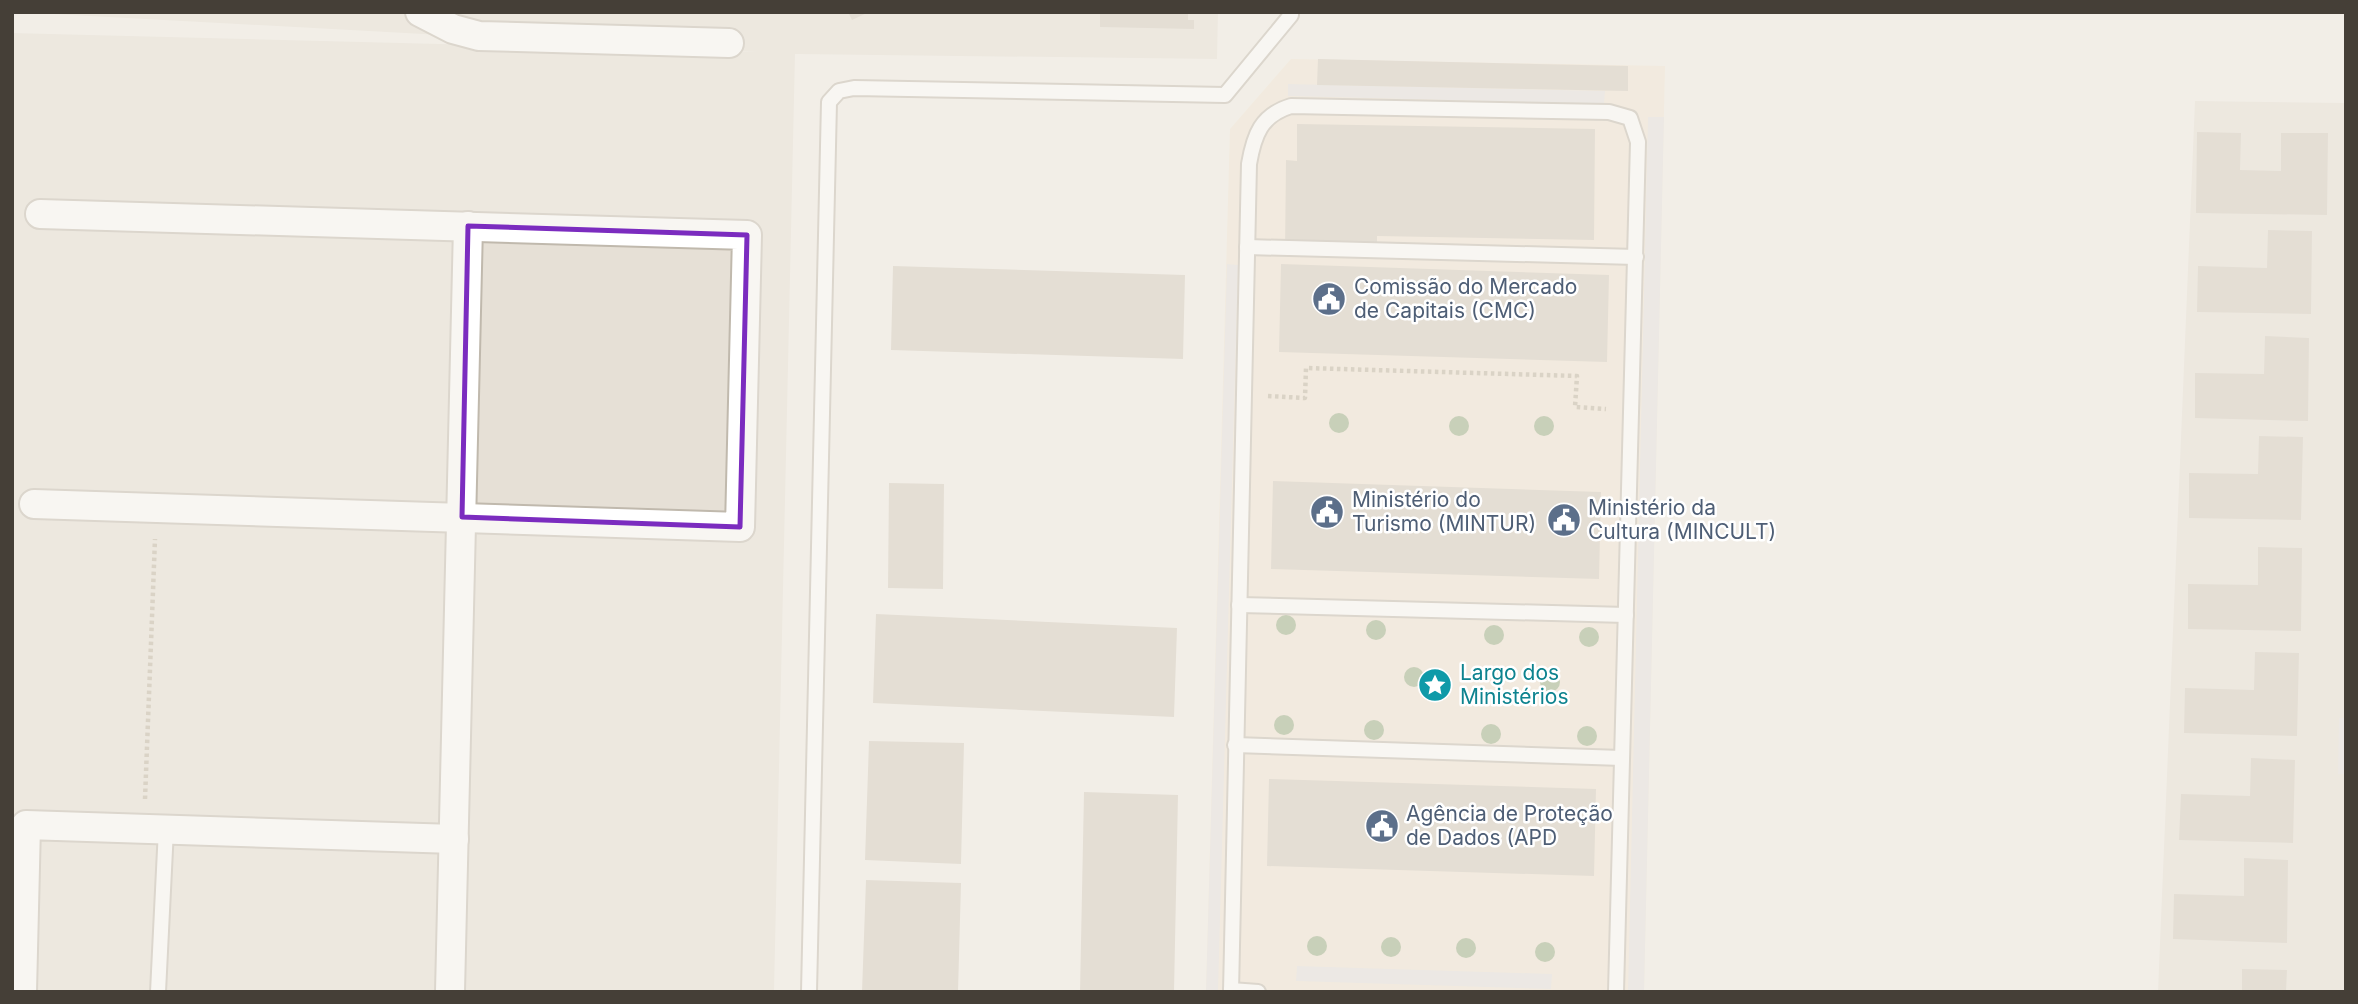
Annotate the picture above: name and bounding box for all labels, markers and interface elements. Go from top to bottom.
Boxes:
place label: Comissão do Mercado de Capitais (CMC) [1354,274,1577,323]
public building icon: Comissão do Mercado de Capitais (CMC) [1310,280,1348,318]
place label: Ministério do Turismo (MINTUR) [1352,487,1536,536]
public building icon: Ministério do Turismo (MINTUR) [1308,493,1346,531]
place label: Ministério da Cultura (MINCULT) [1588,495,1776,544]
public building icon: Ministério da Cultura (MINCULT) [1545,501,1583,539]
place label: Largo dos Ministérios [1460,660,1569,709]
place icon: Largo dos Ministérios [1416,666,1454,704]
place label: Agência de Proteção de Dados (APD [1406,801,1613,850]
public building icon: Agência de Proteção de Dados (APD [1363,807,1401,845]

